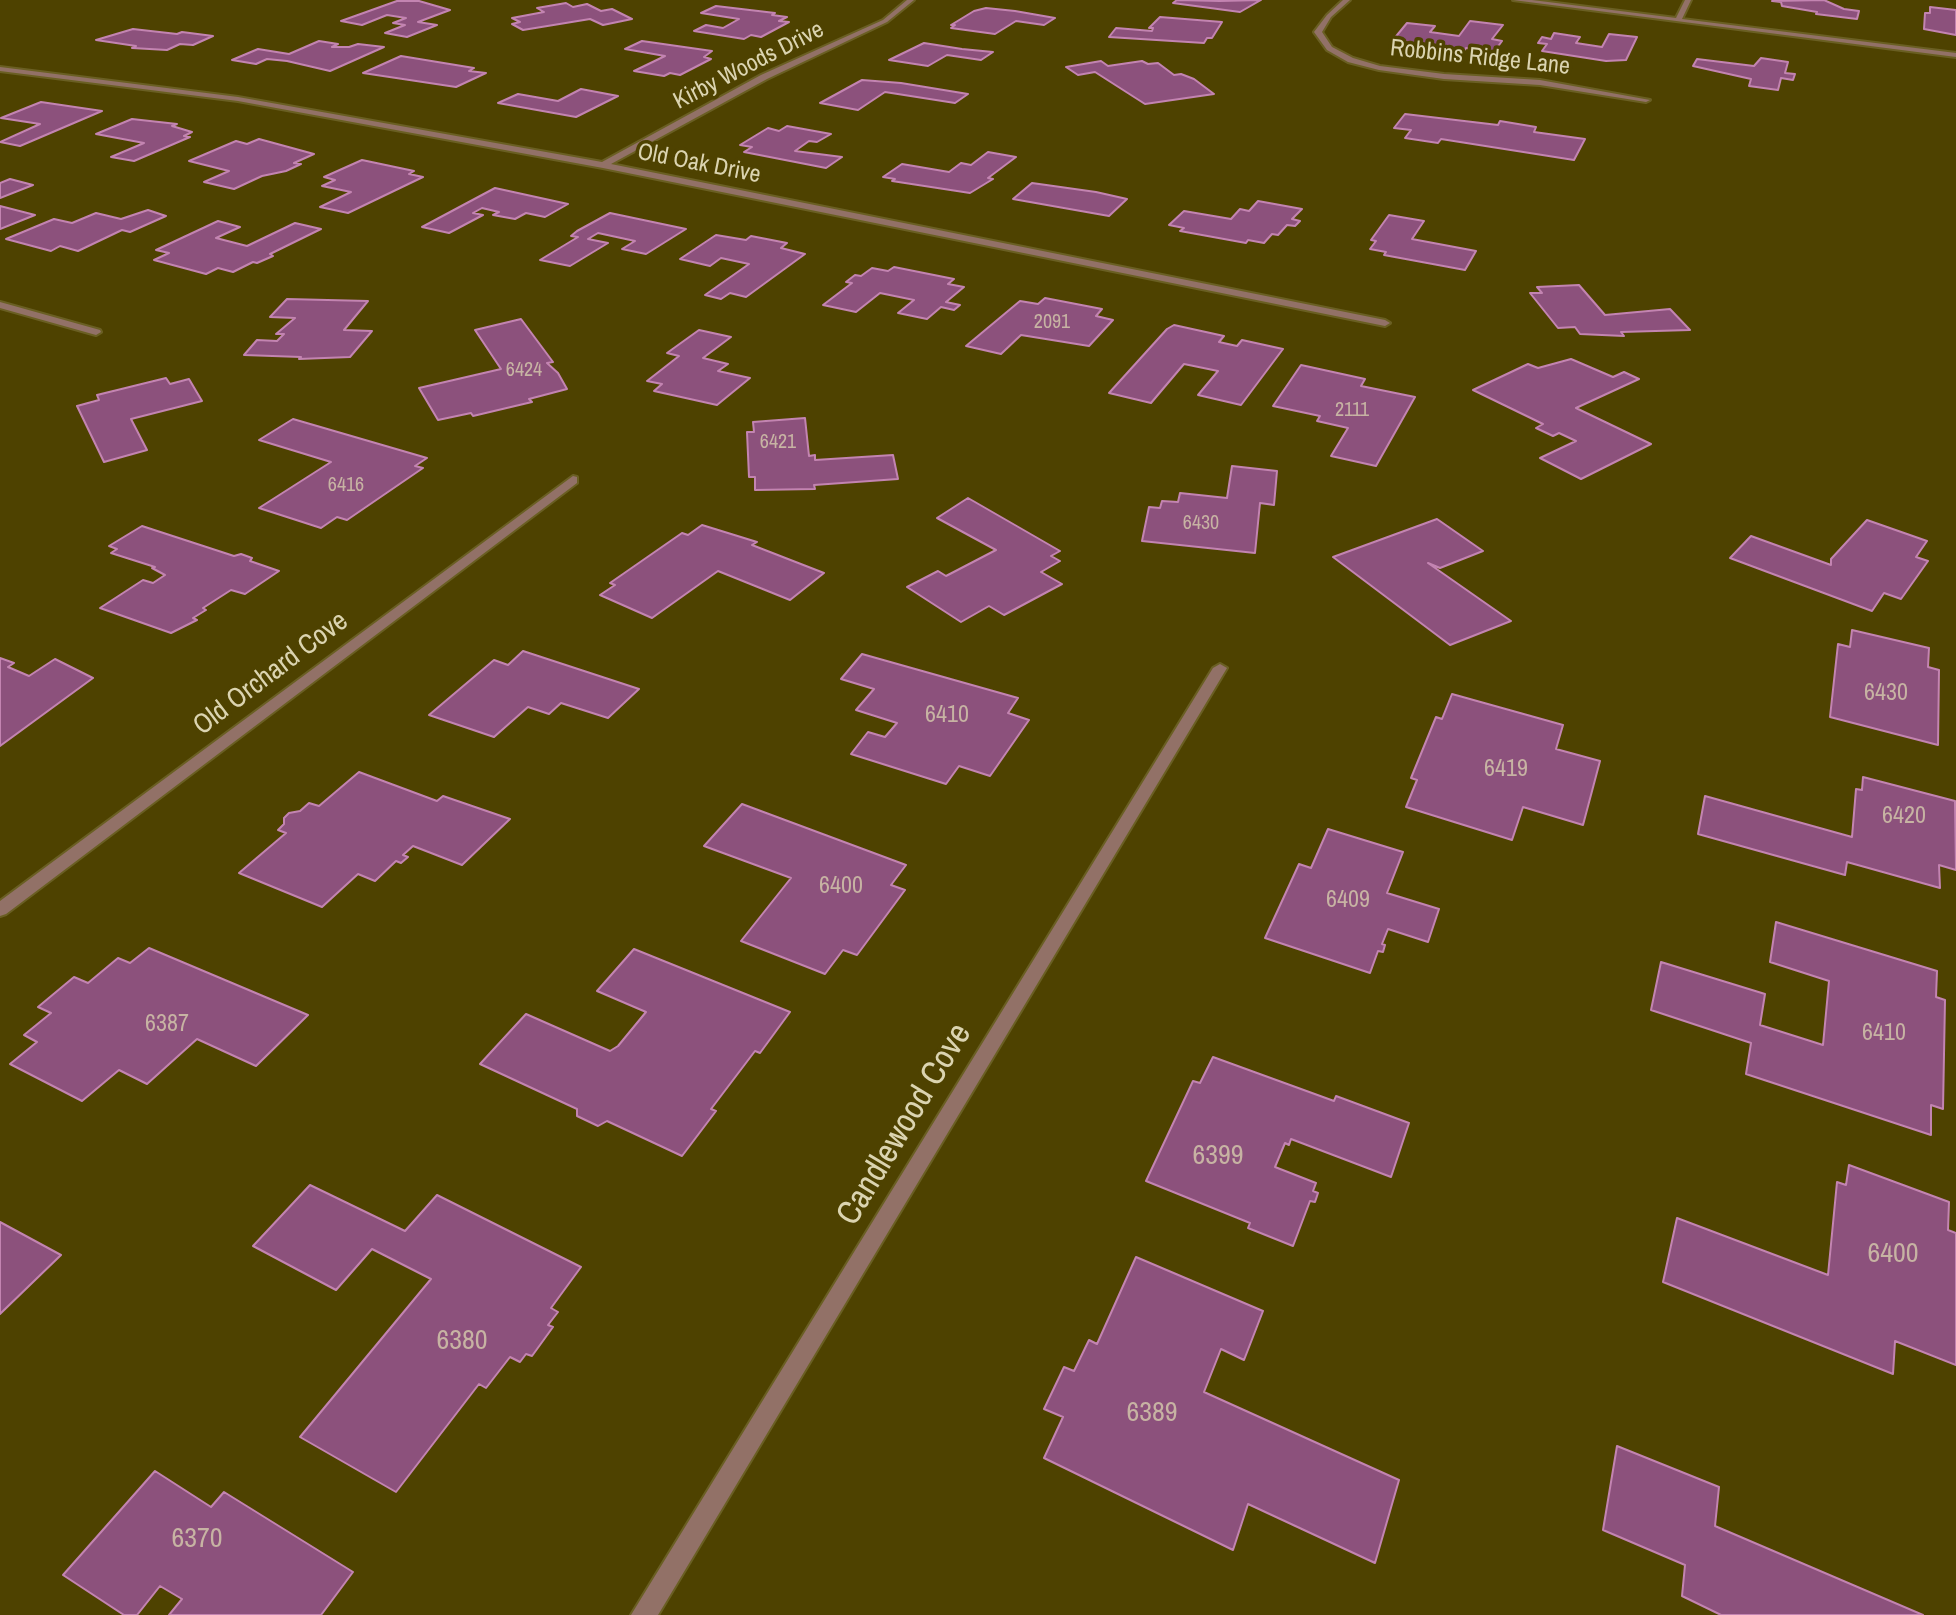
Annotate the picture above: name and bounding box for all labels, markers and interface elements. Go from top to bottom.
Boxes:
street label: Kirby Woods Drive [669,16,829,116]
street label: Robbins Ridge Lane [1389,34,1571,82]
street label: Old Oak Drive [635,138,763,190]
house number: 2091 [1034,311,1070,335]
house number: 6424 [506,359,542,383]
house number: 2111 [1335,399,1369,423]
house number: 6421 [760,431,796,455]
house number: 6416 [328,474,364,498]
house number: 6430 [1183,512,1219,536]
street label: Old Orchard Cove [187,605,355,743]
house number: 6430 [1864,680,1908,708]
house number: 6410 [925,702,969,730]
house number: 6419 [1484,756,1528,784]
house number: 6420 [1882,803,1926,831]
house number: 6400 [819,873,863,901]
house number: 6409 [1326,887,1370,915]
house number: 6387 [145,1011,189,1039]
street label: Candlewood Cove [829,1017,981,1233]
house number: 6410 [1862,1020,1906,1048]
house number: 6399 [1192,1139,1244,1173]
house number: 6400 [1867,1237,1919,1271]
house number: 6380 [436,1324,488,1358]
house number: 6389 [1126,1396,1178,1430]
house number: 6370 [171,1522,223,1556]

